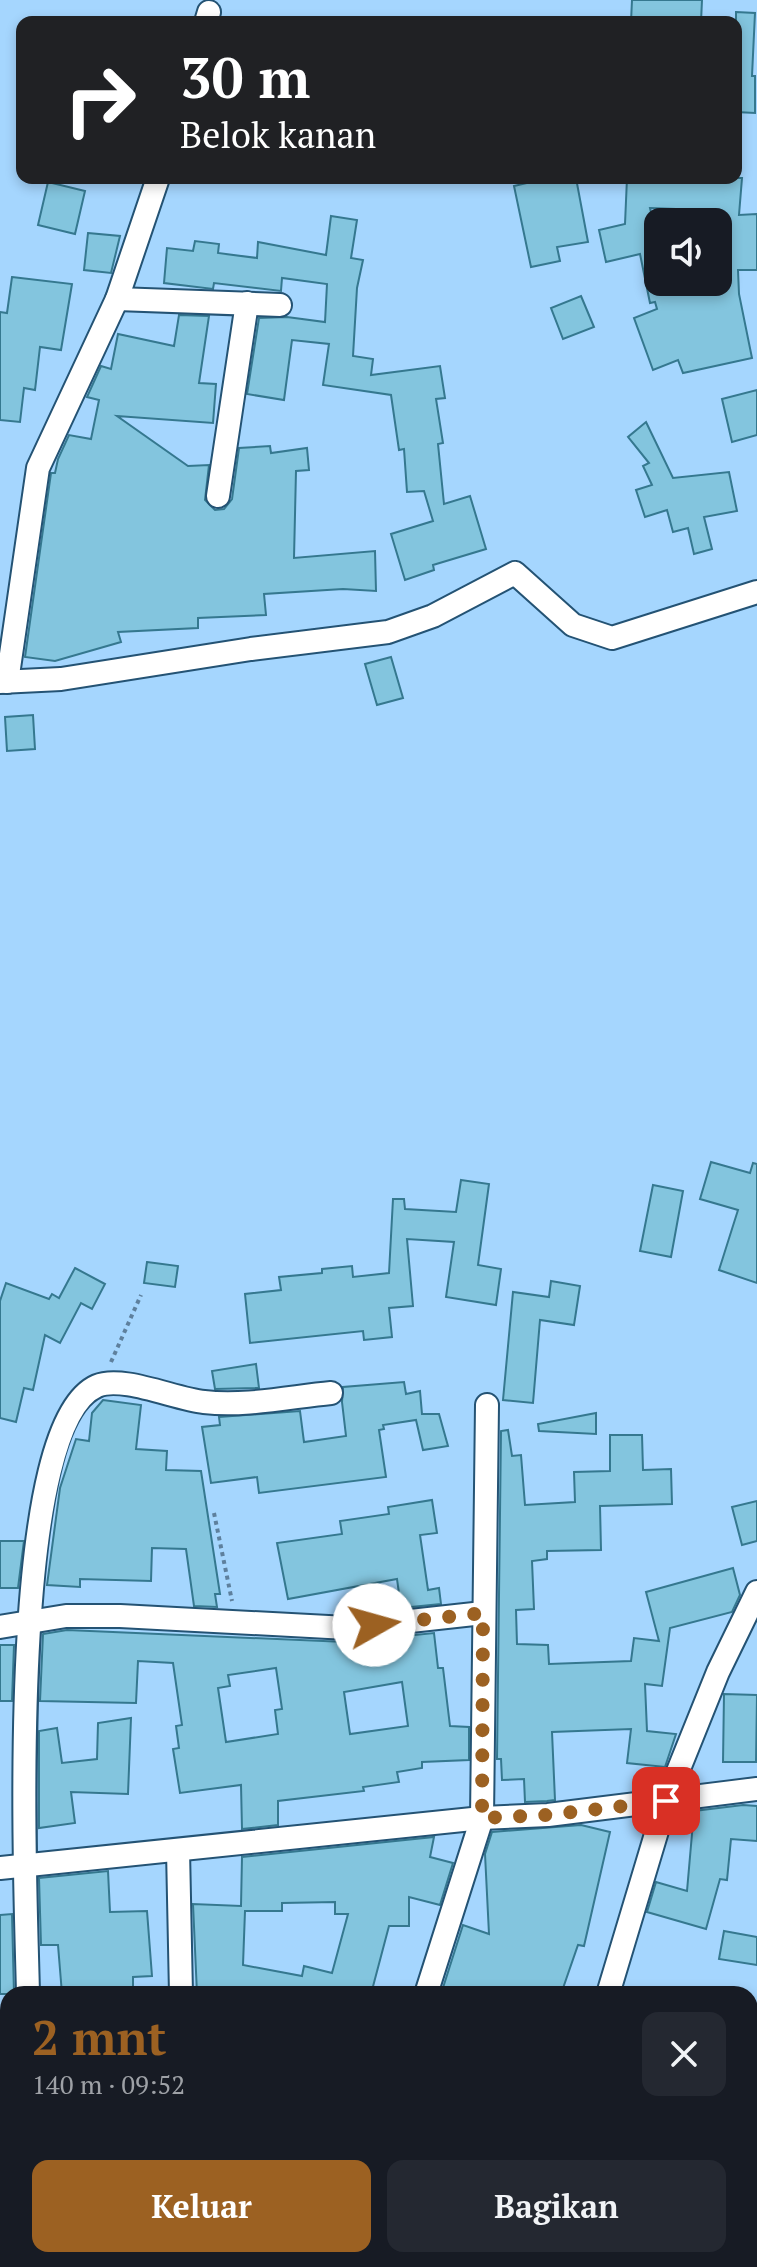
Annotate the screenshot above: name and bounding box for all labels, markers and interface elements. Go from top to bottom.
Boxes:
text: 30 m [180,40,310,114]
icon: right [48,48,152,152]
text: Belok kanan [180,111,376,158]
map controls [644,208,732,296]
button: sound [644,208,732,296]
position arrow [332,1583,416,1667]
pin [632,1767,700,1835]
icon: arrive [644,1779,688,1823]
text: 2 mnt [32,2005,167,2069]
button: close [642,2012,726,2096]
text: 140 m · 09:52 [32,2067,185,2101]
button: Keluar [32,2160,371,2252]
button: Bagikan [387,2160,726,2252]

